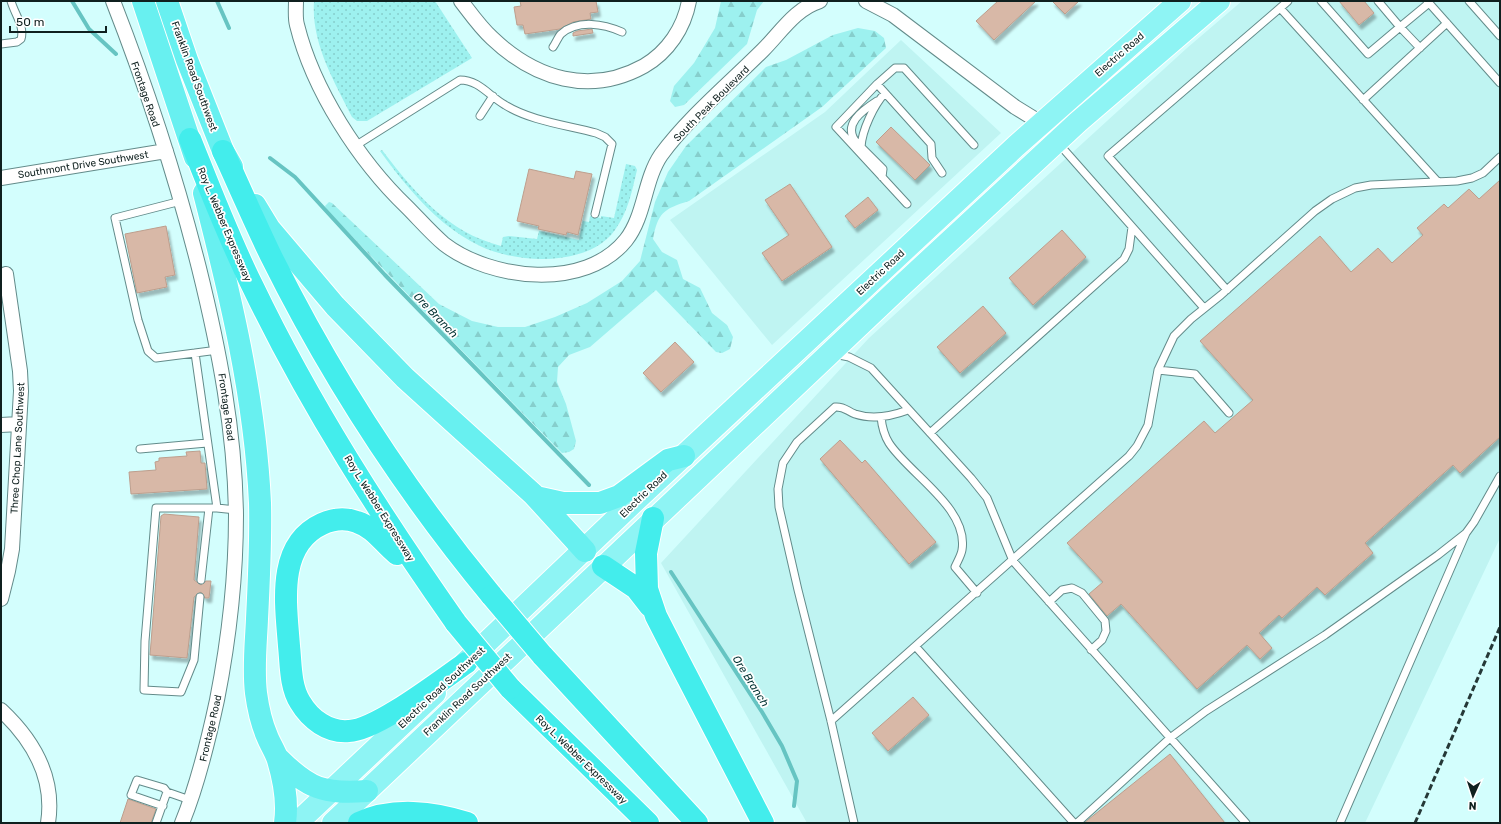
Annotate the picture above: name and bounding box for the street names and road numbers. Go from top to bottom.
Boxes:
street label: Franklin Road Southwest [169,20,220,133]
street label: Electric Road [1093,30,1147,79]
street label: Frontage Road [128,60,162,129]
street label: South Peak Boulevard [671,63,752,144]
street label: Southmont Drive Southwest [17,149,149,181]
street label: Roy L. Webber Expressway [195,166,254,284]
street label: Electric Road [854,247,907,298]
street label: Frontage Road [215,372,237,442]
street label: Three Chop Lane Southwest [9,382,27,514]
street label: Roy L. Webber Expressway [342,453,417,564]
street label: Electric Road [617,469,670,520]
street label: Electric Road Southwest [396,644,488,731]
street label: Franklin Road Southwest [421,651,514,739]
street label: Frontage Road [197,694,225,763]
street label: Roy L. Webber Expressway [533,713,630,807]

